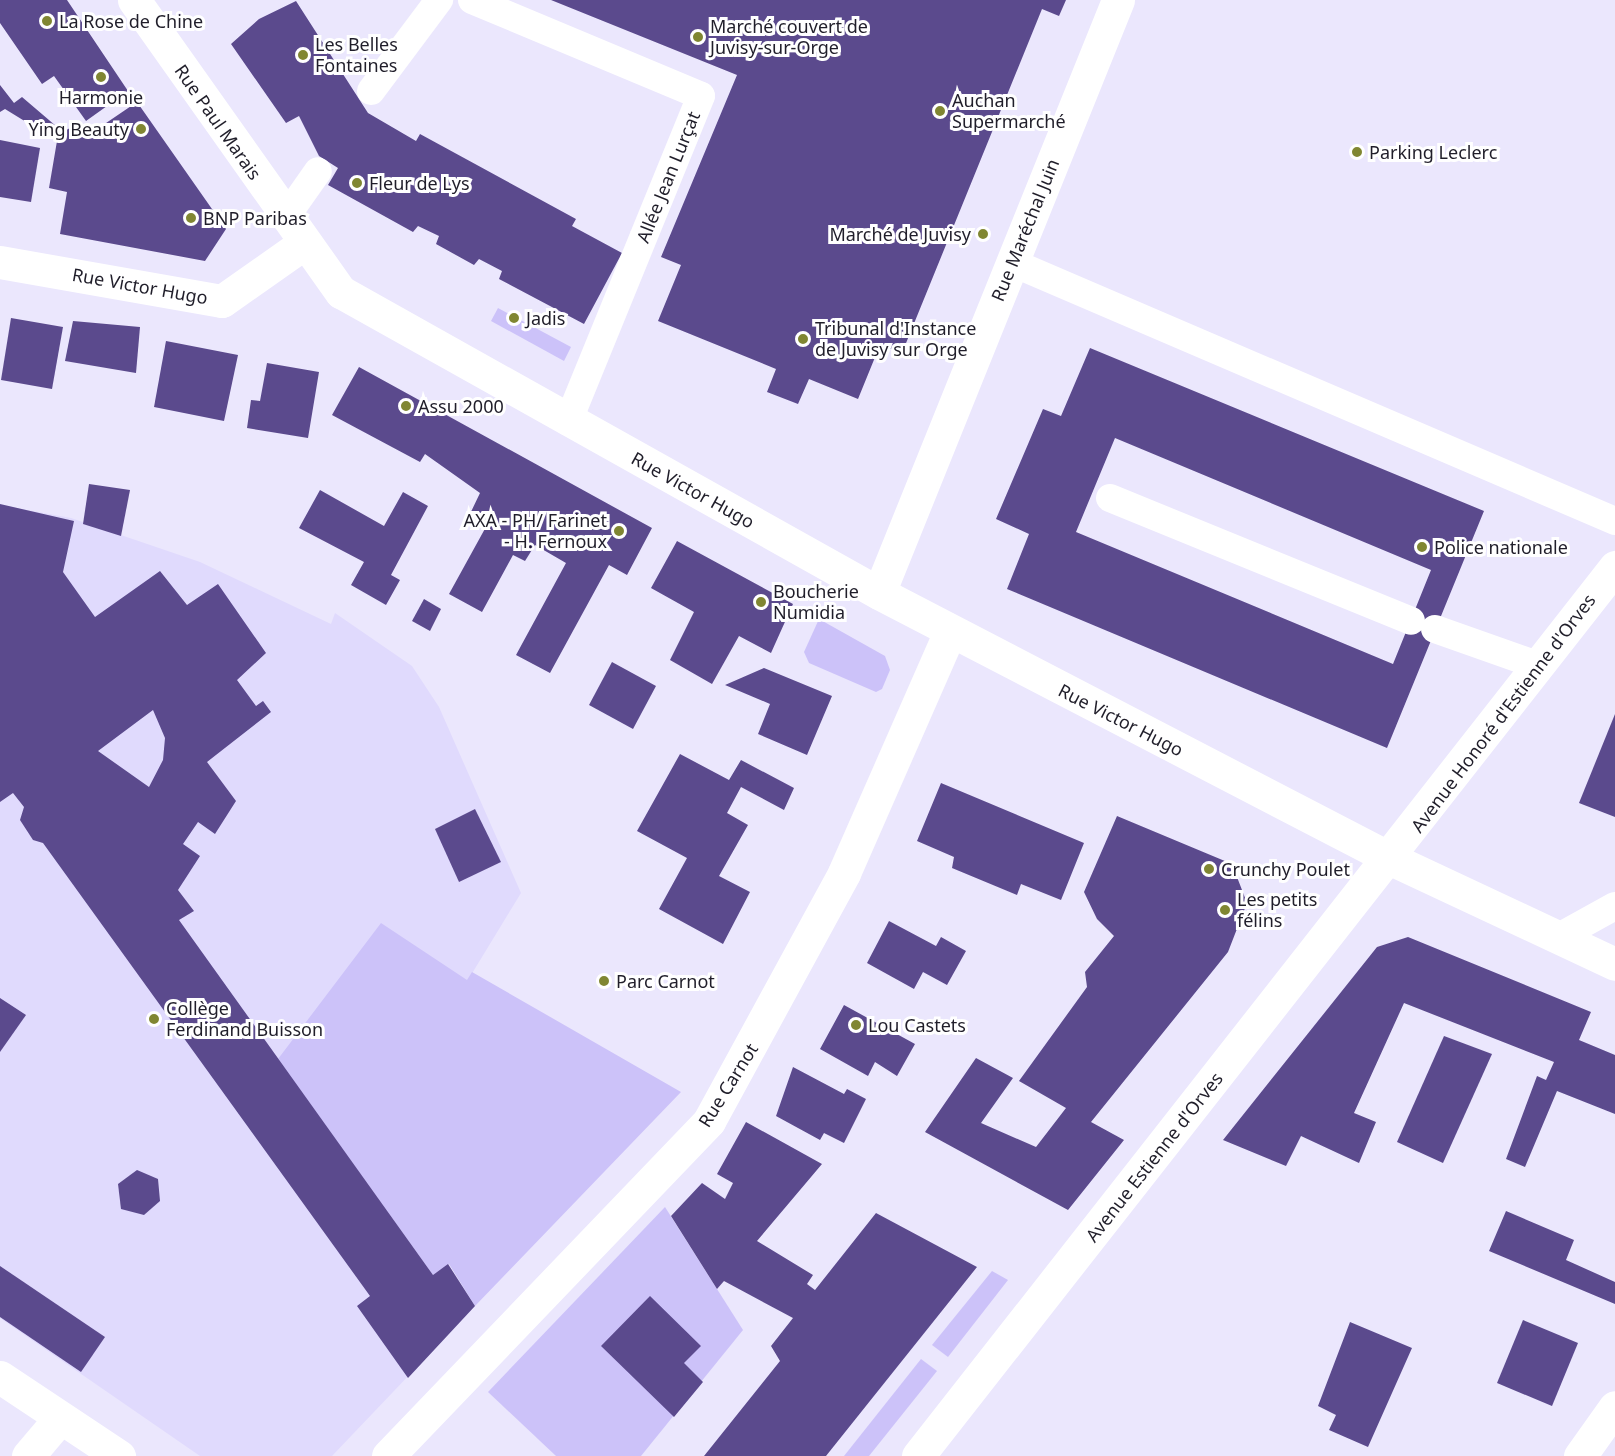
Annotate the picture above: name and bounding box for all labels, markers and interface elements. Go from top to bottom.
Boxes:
place label: La Rose de Chine [59,10,203,32]
marker: La Rose de Chine [40,14,54,28]
place label: Marché couvert de Juvisy-sur-Orge [710,16,868,58]
marker: Marché couvert de Juvisy-sur-Orge [691,30,705,44]
place label: Les Belles Fontaines [315,34,398,76]
marker: Les Belles Fontaines [296,48,310,62]
street label: Rue Paul Marais [170,60,266,184]
marker: Harmonie [94,70,108,84]
place label: Harmonie [59,86,143,108]
place label: Auchan Supermarché [952,90,1066,132]
marker: Auchan Supermarché [933,104,947,118]
street label: Allée Jean Lurçat [632,108,704,246]
place label: Ying Beauty [29,118,129,140]
marker: Ying Beauty [134,122,148,136]
place label: Parking Leclerc [1369,141,1497,163]
marker: Parking Leclerc [1350,145,1364,159]
street label: Rue Maréchal Juin [987,156,1063,304]
place label: Fleur de Lys [369,172,470,194]
marker: Fleur de Lys [350,176,364,190]
place label: BNP Paribas [203,207,307,229]
marker: BNP Paribas [184,211,198,225]
place label: Marché de Juvisy [829,223,971,245]
marker: Marché de Juvisy [976,227,990,241]
street label: Rue Victor Hugo [71,263,209,309]
place label: Jadis [526,307,565,329]
marker: Jadis [507,311,521,325]
place label: Tribunal d'Instance de Juvisy sur Orge [815,318,976,360]
marker: Tribunal d'Instance de Juvisy sur Orge [796,332,810,346]
place label: Assu 2000 [418,395,504,417]
marker: Assu 2000 [399,399,413,413]
street label: Rue Victor Hugo [628,447,758,533]
place label: AXA - PH/ Farinet - H. Fernoux [463,510,607,552]
marker: AXA - PH/ Farinet - H. Fernoux [612,524,626,538]
place label: Police nationale [1434,536,1568,558]
marker: Police nationale [1415,540,1429,554]
place label: Boucherie Numidia [773,581,859,624]
street label: Avenue Honoré d'Estienne d'Orves [1406,590,1600,836]
marker: Boucherie Numidia [754,595,768,609]
street label: Rue Victor Hugo [1055,679,1187,761]
place label: Crunchy Poulet [1221,858,1350,880]
marker: Crunchy Poulet [1202,862,1216,876]
place label: Les petits félins [1237,889,1317,932]
marker: Les petits félins [1218,903,1232,917]
place label: Parc Carnot [616,970,715,992]
marker: Parc Carnot [597,974,611,988]
place label: Collège Ferdinand Buisson [166,998,323,1040]
marker: Collège Ferdinand Buisson [147,1012,161,1026]
place label: Lou Castets [868,1014,966,1036]
marker: Lou Castets [849,1018,863,1032]
street label: Rue Carnot [694,1039,762,1131]
street label: Avenue Estienne d'Orves [1081,1068,1227,1246]

